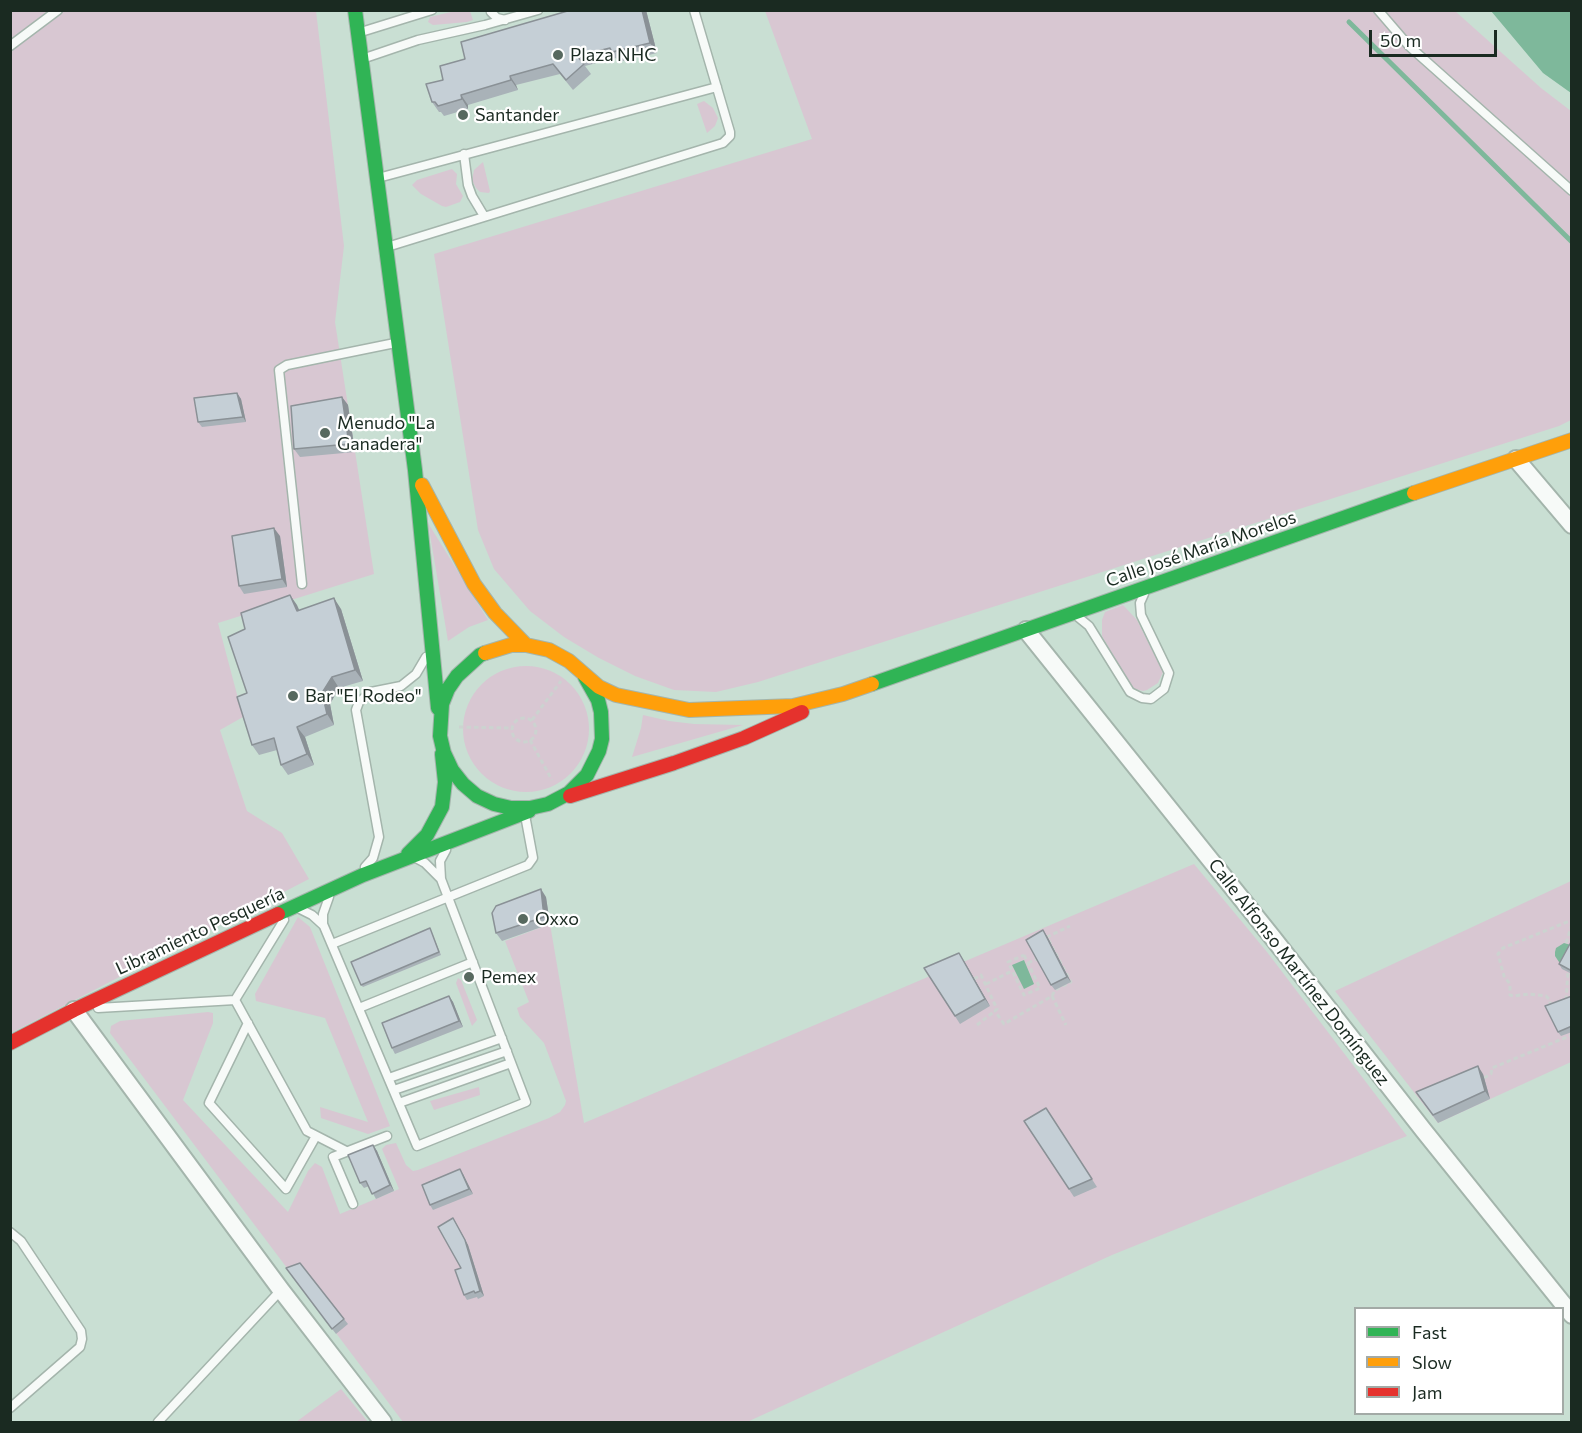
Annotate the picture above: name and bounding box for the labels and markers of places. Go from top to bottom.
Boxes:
place label: Plaza NHC [570,44,656,66]
marker: Plaza NHC [551,48,565,62]
place label: Santander [475,104,559,126]
marker: Santander [456,108,470,122]
place label: Menudo "La Ganadera" [337,412,435,454]
marker: Menudo "La Ganadera" [318,426,332,440]
place label: Bar "El Rodeo" [305,685,422,707]
marker: Bar "El Rodeo" [286,689,300,703]
place label: Oxxo [535,908,579,930]
marker: Oxxo [516,912,530,926]
place label: Pemex [481,966,536,988]
marker: Pemex [462,970,476,984]

